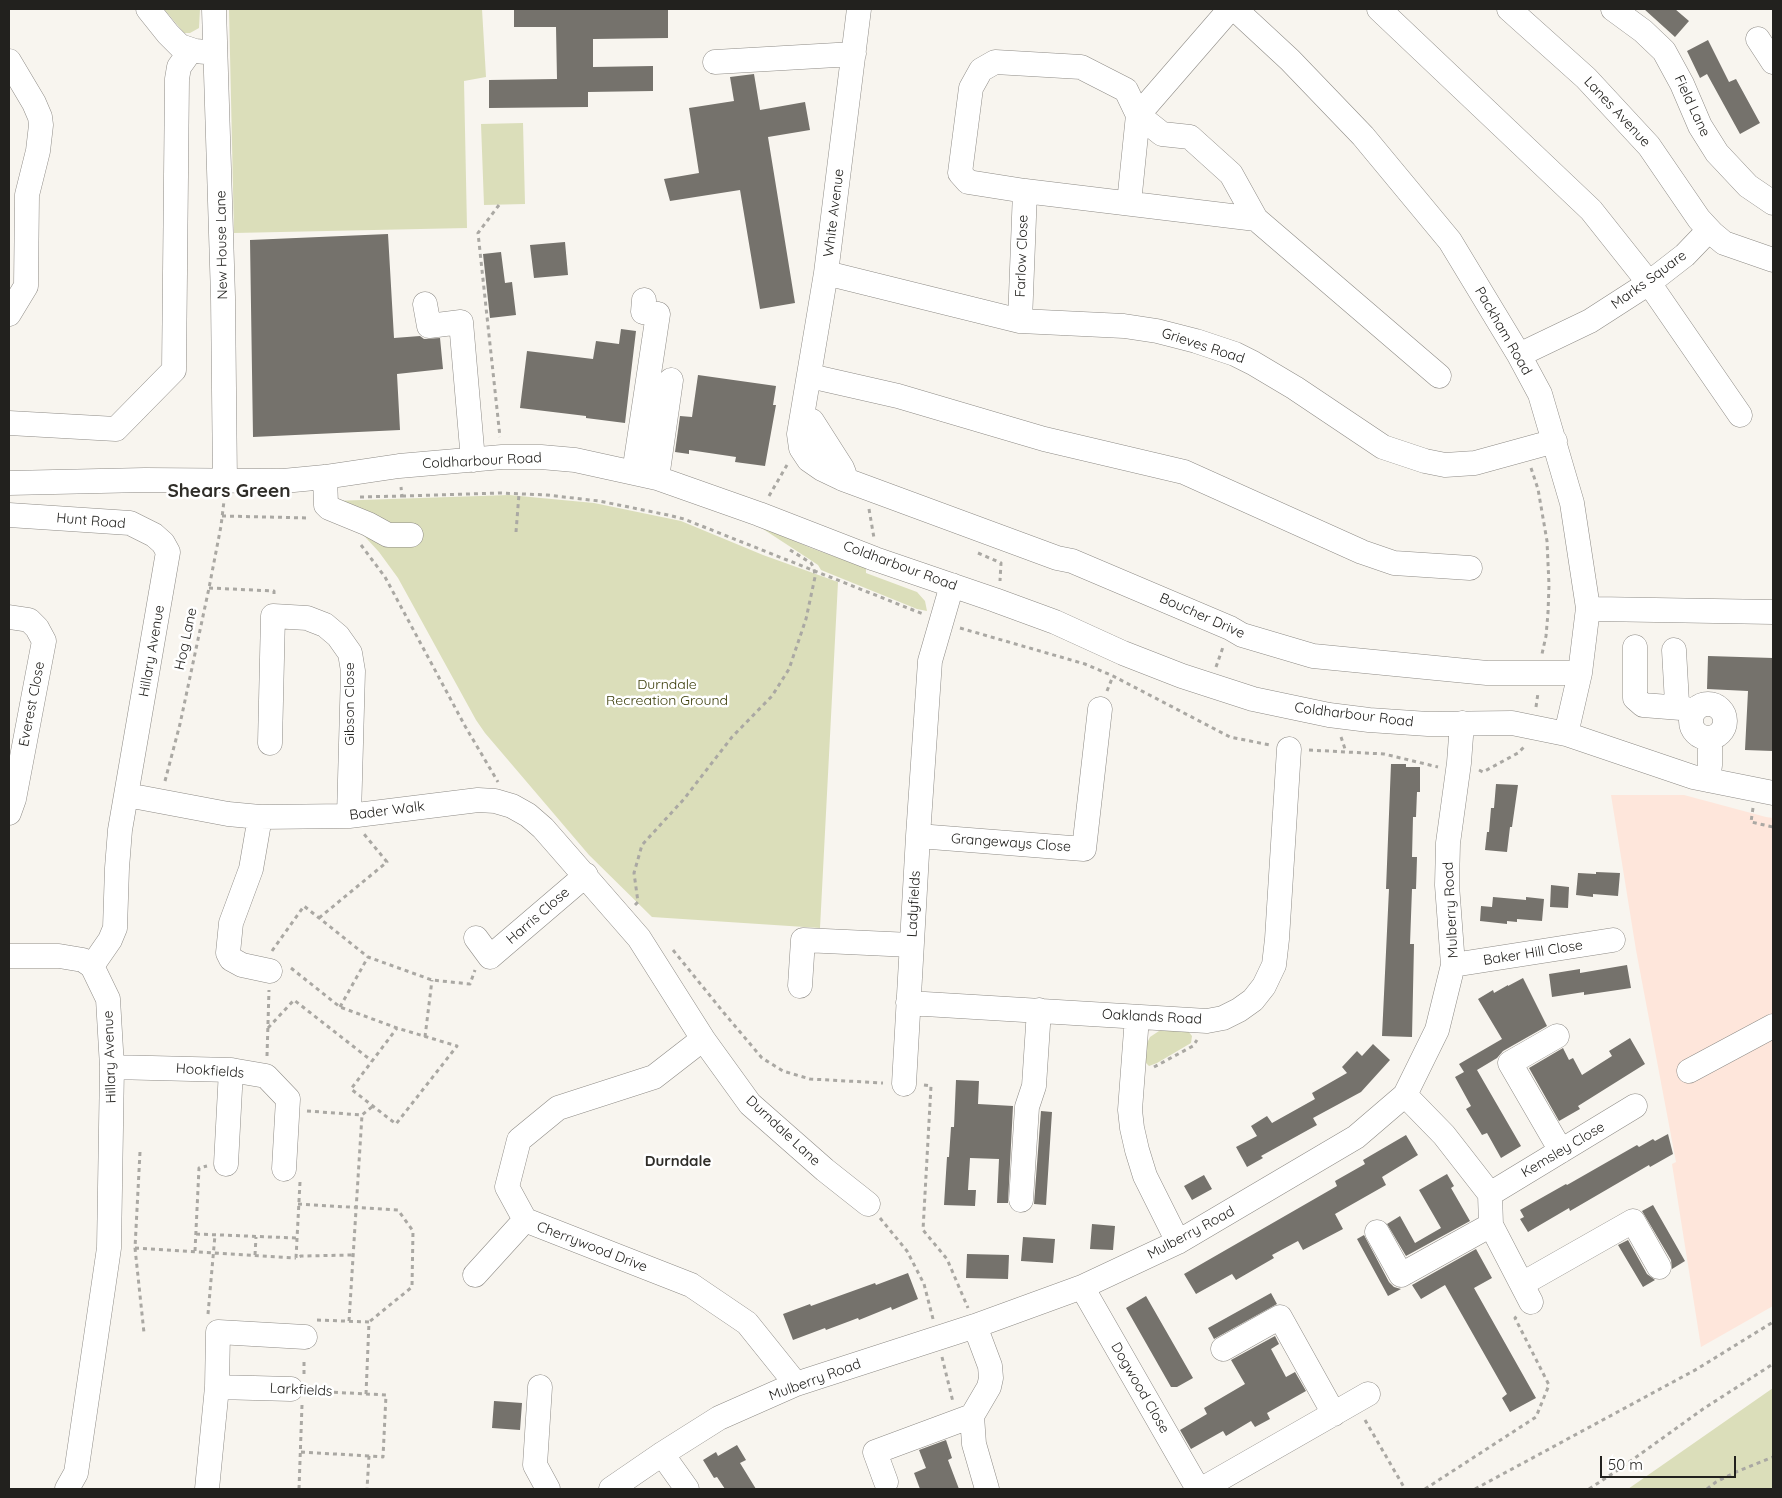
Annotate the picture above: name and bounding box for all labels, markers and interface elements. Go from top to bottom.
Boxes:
street label: Field Lane [1670,72,1714,140]
street label: Lanes Avenue [1580,73,1654,151]
street label: White Avenue [820,168,848,258]
street label: New House Lane [213,190,231,300]
street label: Farlow Close [1012,214,1032,298]
street label: Marks Square [1608,247,1690,313]
street label: Packham Road [1471,284,1535,378]
street label: Grieves Road [1159,325,1247,367]
street label: Coldharbour Road [422,449,542,473]
district label: Shears Green [167,480,291,502]
street label: Hunt Road [56,510,126,532]
street label: Coldharbour Road [841,538,959,594]
street label: Boucher Drive [1157,590,1247,642]
street label: Hillary Avenue [136,604,168,698]
street label: Hog Lane [171,606,201,672]
street label: Everest Close [16,660,48,748]
street label: Gibson Close [342,662,358,746]
park label: Durndale Recreation Ground [606,677,728,710]
street label: Coldharbour Road [1294,699,1414,731]
street label: Bader Walk [348,798,426,824]
street label: Grangeways Close [950,830,1072,856]
street label: Mulberry Road [1440,861,1462,959]
street label: Ladyfields [904,870,924,938]
street label: Harris Close [503,884,573,948]
street label: Baker Hill Close [1482,937,1584,969]
street label: Oaklands Road [1102,1006,1202,1028]
street label: Hillary Avenue [100,1010,120,1104]
street label: Hookfields [175,1060,245,1082]
street label: Durndale Lane [742,1092,824,1170]
street label: Kemsley Close [1518,1119,1608,1181]
district label: Durndale [645,1152,711,1170]
street label: Mulberry Road [1144,1203,1238,1263]
street label: Cherrywood Drive [534,1218,650,1276]
street label: Dogwood Close [1107,1340,1173,1436]
street label: Mulberry Road [767,1356,863,1404]
street label: Larkfields [269,1380,333,1400]
scale bar [1602,1446,1738,1478]
text: 50 m [1608,1455,1643,1474]

